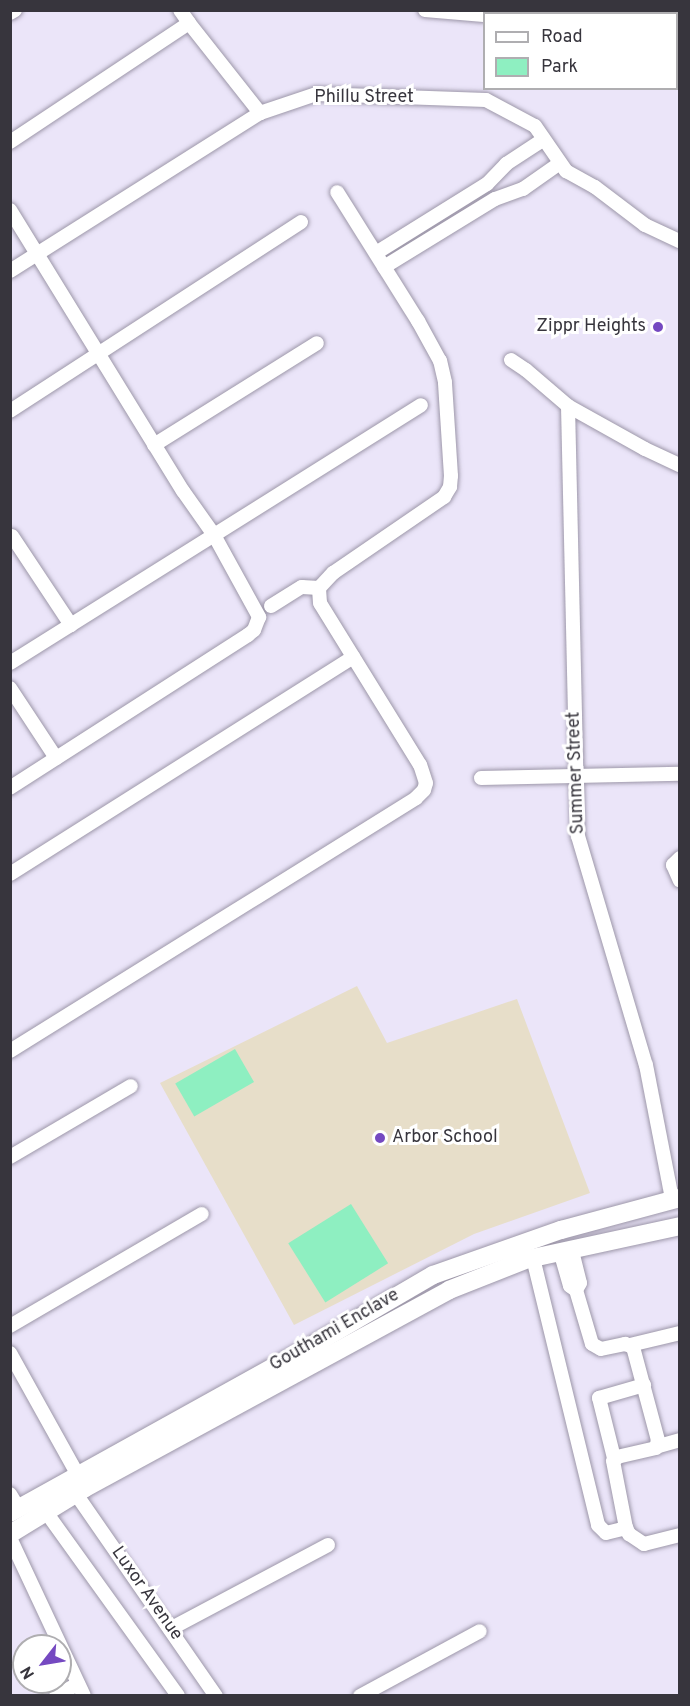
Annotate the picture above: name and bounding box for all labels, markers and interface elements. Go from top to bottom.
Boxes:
legend [483,12,678,90]
text: Road [541,26,583,49]
text: Park [541,56,578,79]
street label: Phillu Street [314,87,414,109]
place label: Zippr Heights [536,316,646,338]
marker: Zippr Heights [651,320,665,334]
street label: Summer Street [564,711,590,835]
place label: Arbor School [392,1127,498,1149]
marker: Arbor School [373,1131,387,1145]
street label: Gouthami Enclave [266,1285,404,1377]
street label: Luxor Avenue [105,1543,187,1645]
north arrow [12,1634,72,1694]
text: N [17,1662,40,1682]

